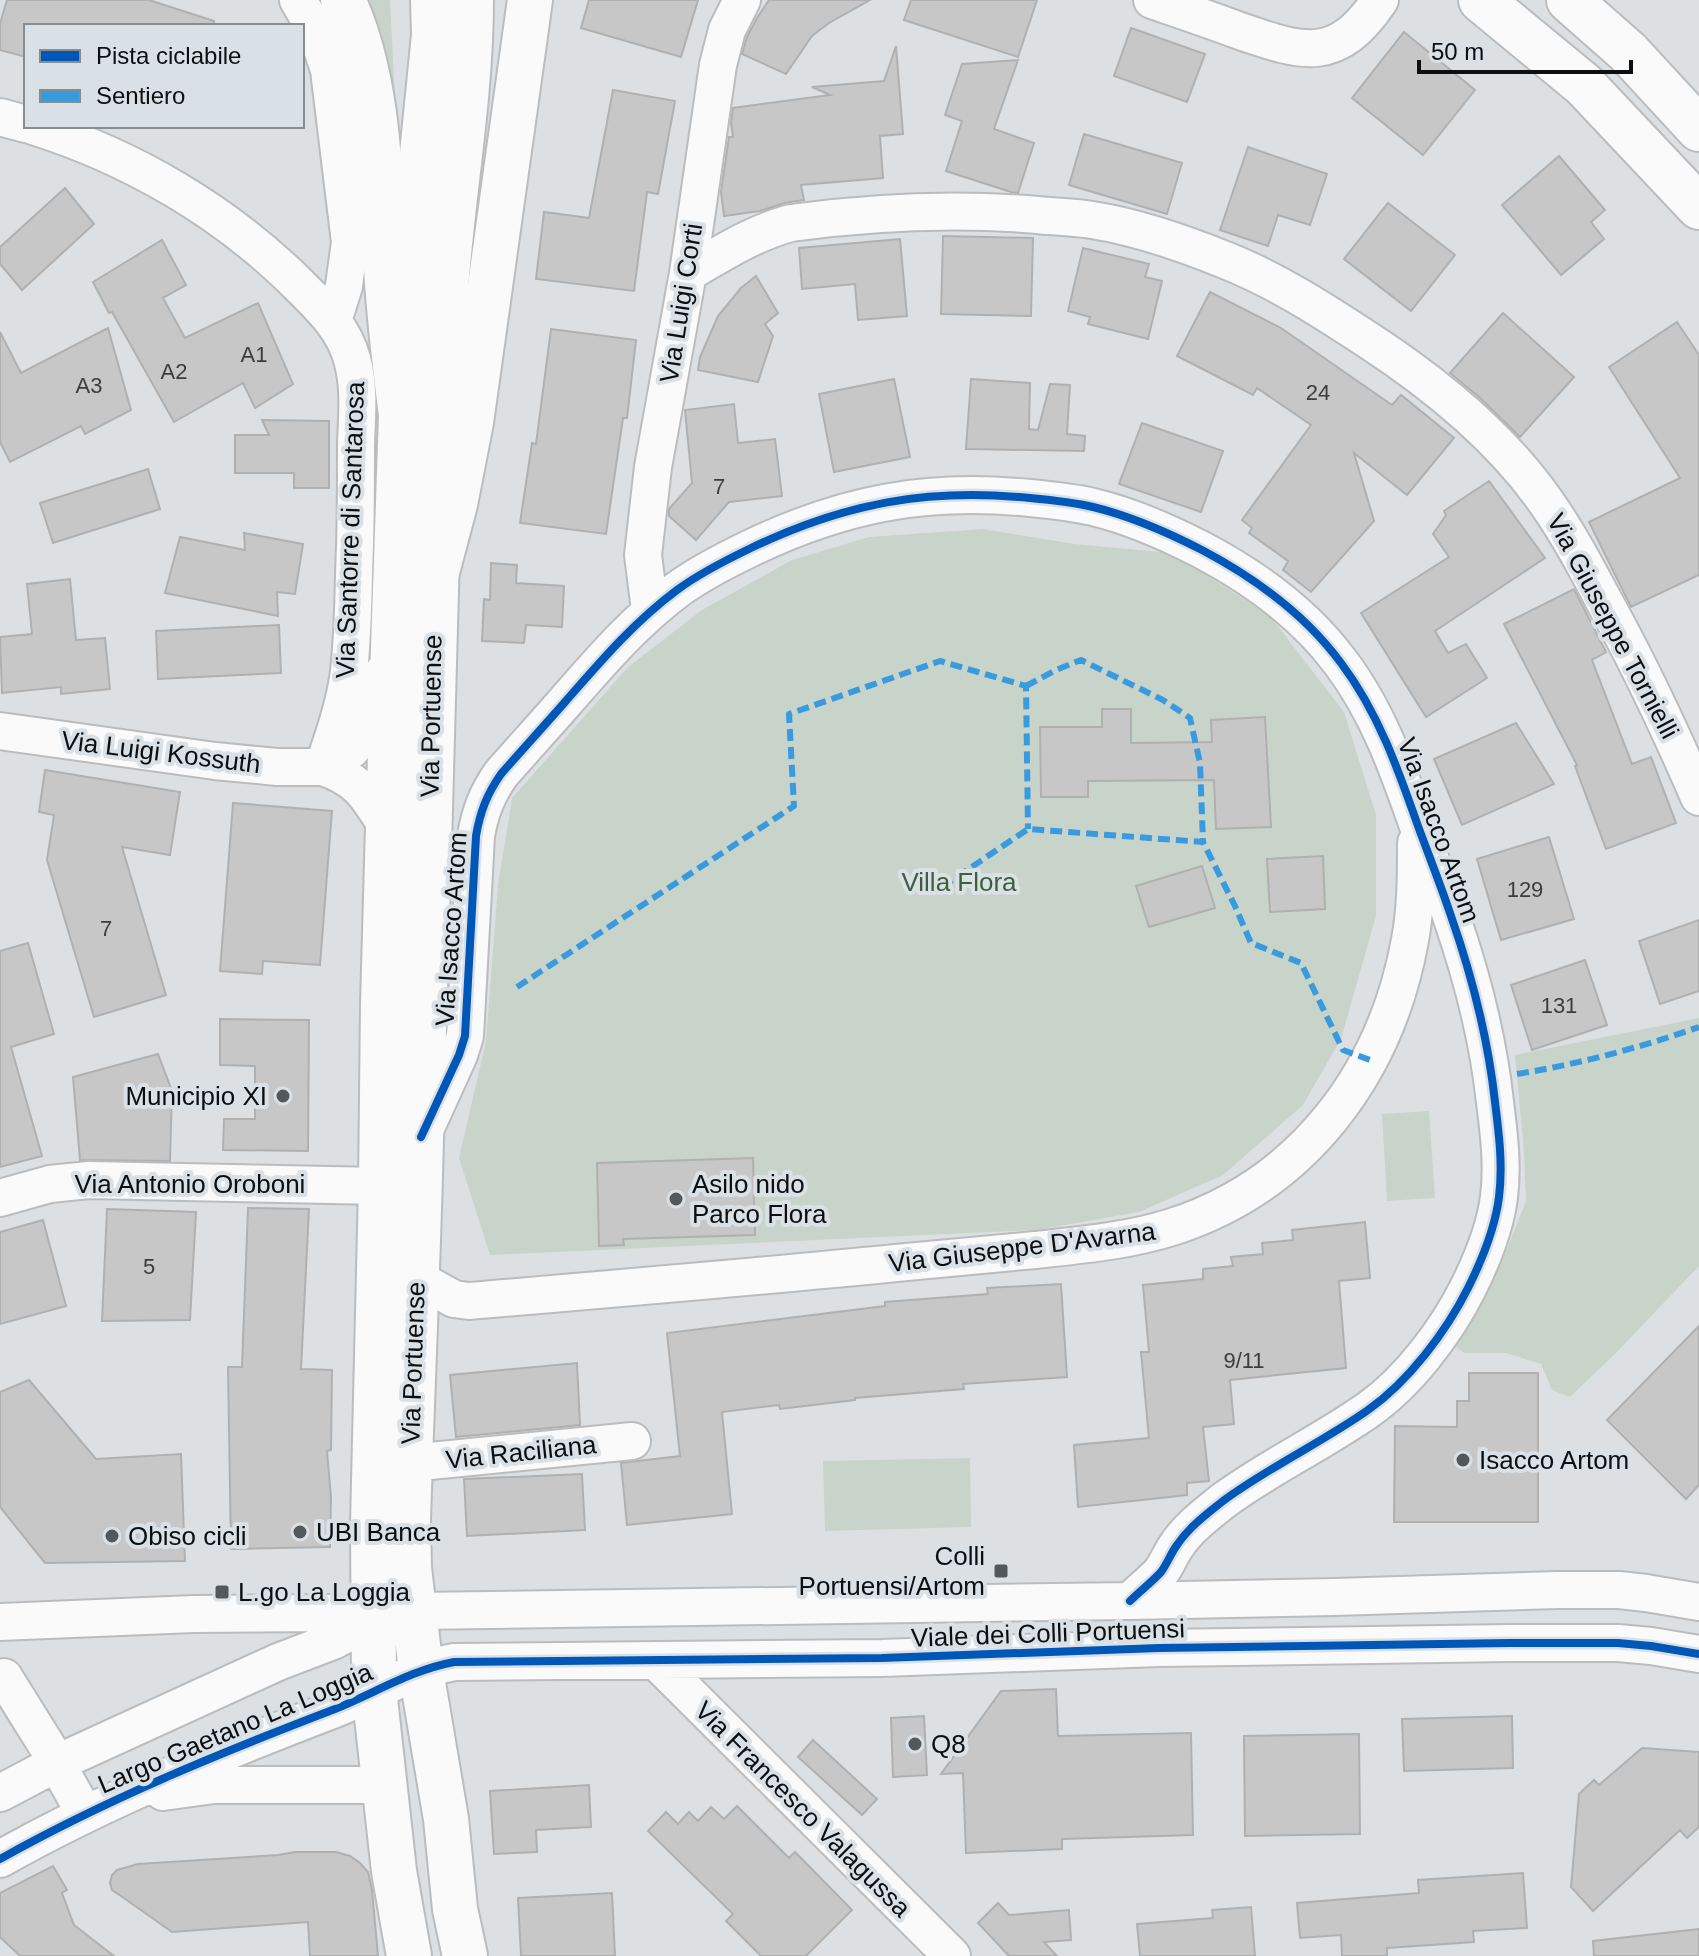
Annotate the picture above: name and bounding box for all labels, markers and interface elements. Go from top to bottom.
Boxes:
legend [24,24,304,128]
scale bar [1419,24,1631,74]
text: 50 m [1431,38,1484,65]
text: Pista ciclabile [96,42,241,69]
text: Sentiero [96,82,185,109]
street label: Via Luigi Corti [654,221,708,385]
house number: A1 [241,342,267,367]
house number: A2 [161,359,187,384]
house number: A3 [76,373,102,398]
street label: Via Santorre di Santarosa [330,380,370,679]
house number: 24 [1306,380,1330,405]
house number: 7 [713,474,725,499]
street label: Via Giuseppe Tornielli [1541,508,1685,744]
street label: Via Portuense [415,634,447,798]
street label: Via Luigi Kossuth [60,725,262,779]
street label: Via Isacco Artom [1392,733,1486,927]
street label: Via Isacco Artom [429,831,473,1027]
park label: Villa Flora [901,867,1017,897]
house number: 129 [1507,877,1543,902]
house number: 7 [100,916,112,941]
house number: 131 [1541,993,1577,1018]
place label: Municipio XI [125,1081,267,1111]
marker: Municipio XI [274,1087,292,1105]
street label: Via Antonio Oroboni [75,1169,305,1199]
place label: Asilo nido Parco Flora [692,1169,827,1229]
marker: Asilo nido Parco Flora [667,1190,685,1208]
street label: Via Giuseppe D'Avarna [887,1216,1158,1278]
house number: 5 [143,1254,155,1279]
street label: Via Portuense [395,1281,431,1445]
house number: 9/11 [1223,1348,1265,1373]
street label: Via Raciliana [444,1429,598,1475]
place label: Isacco Artom [1479,1445,1629,1475]
marker: Isacco Artom [1454,1451,1472,1469]
place label: UBI Banca [316,1517,441,1547]
place label: Obiso cicli [128,1521,246,1551]
marker: UBI Banca [291,1523,309,1541]
marker: Obiso cicli [103,1527,121,1545]
place label: Colli Portuensi/Artom [799,1541,985,1601]
marker: Colli Portuensi/Artom [992,1562,1010,1580]
place label: L.go La Loggia [238,1577,411,1607]
marker: L.go La Loggia [213,1583,231,1601]
street label: Viale dei Colli Portuensi [910,1613,1186,1653]
street label: Largo Gaetano La Loggia [93,1656,377,1799]
street label: Via Francesco Valagussa [689,1695,917,1923]
place label: Q8 [931,1729,966,1759]
marker: Q8 [906,1735,924,1753]

